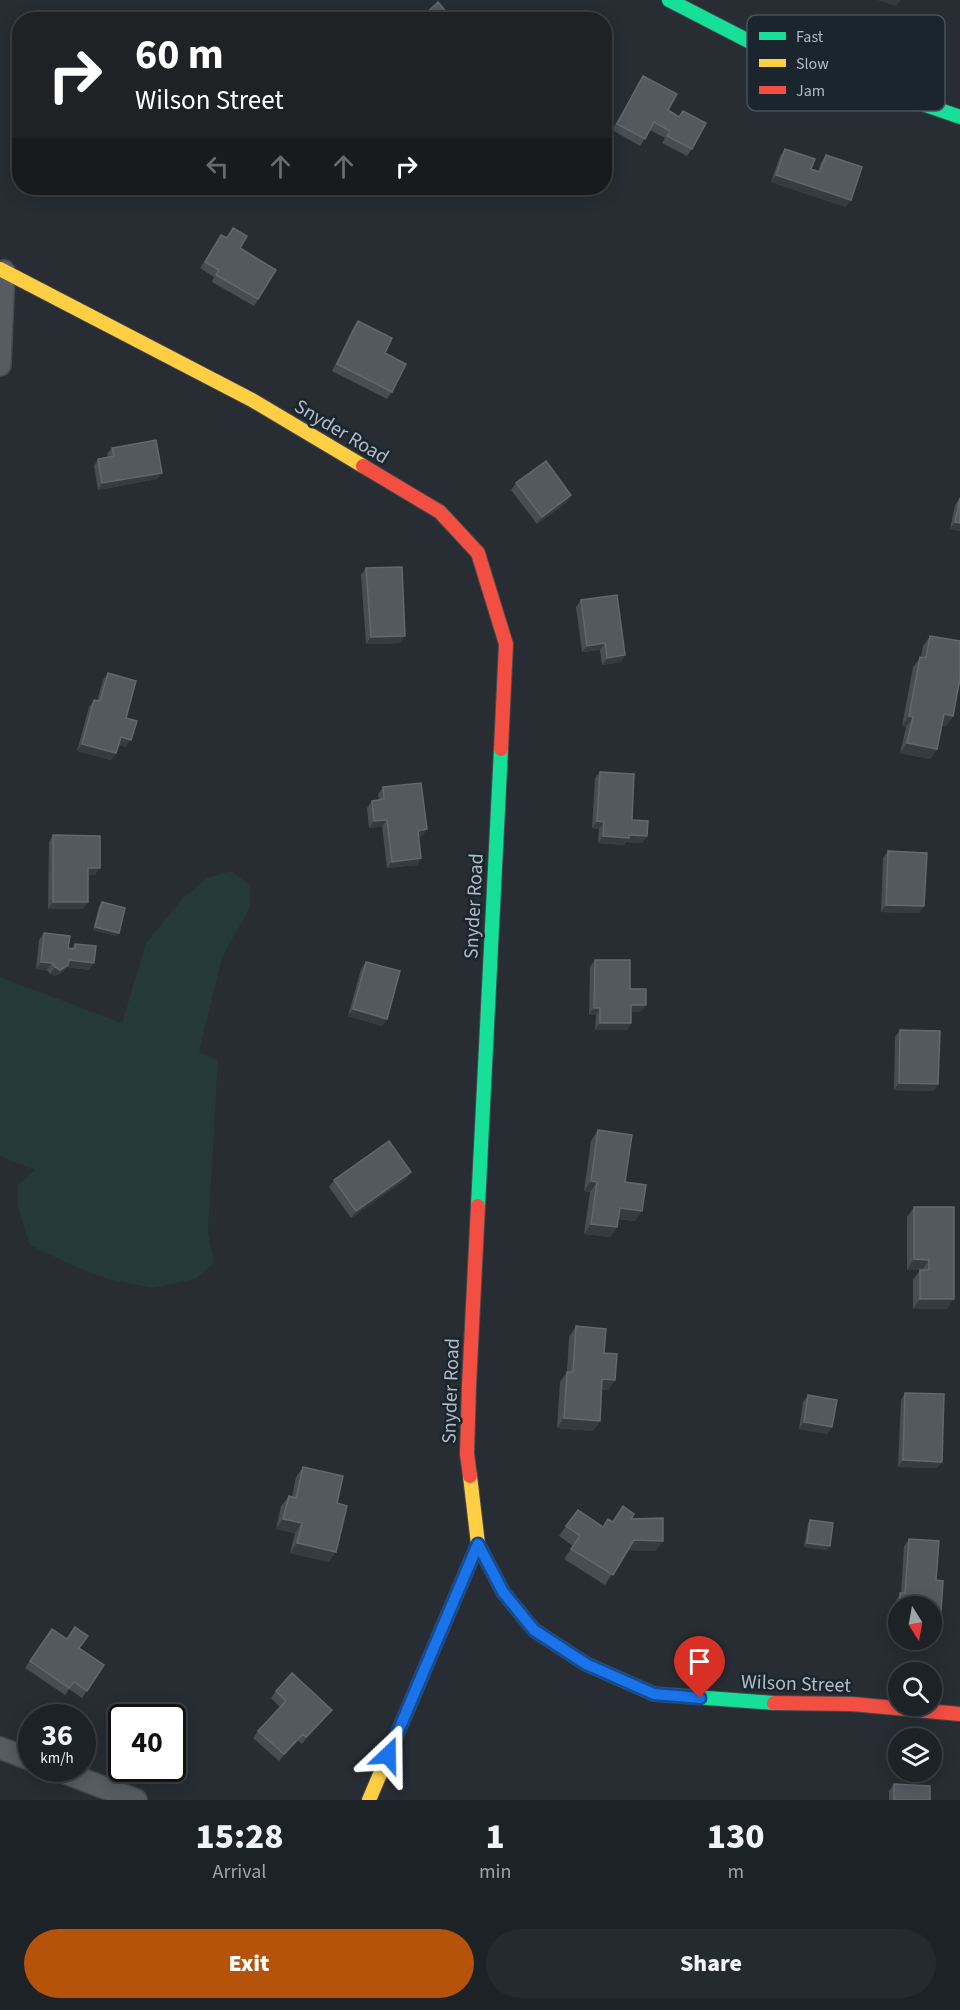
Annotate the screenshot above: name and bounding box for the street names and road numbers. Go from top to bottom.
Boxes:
street label: Snyder Road [289,393,394,471]
street label: Snyder Road [457,853,491,960]
street label: Snyder Road [435,1338,467,1444]
street label: Wilson Street [741,1668,852,1700]

